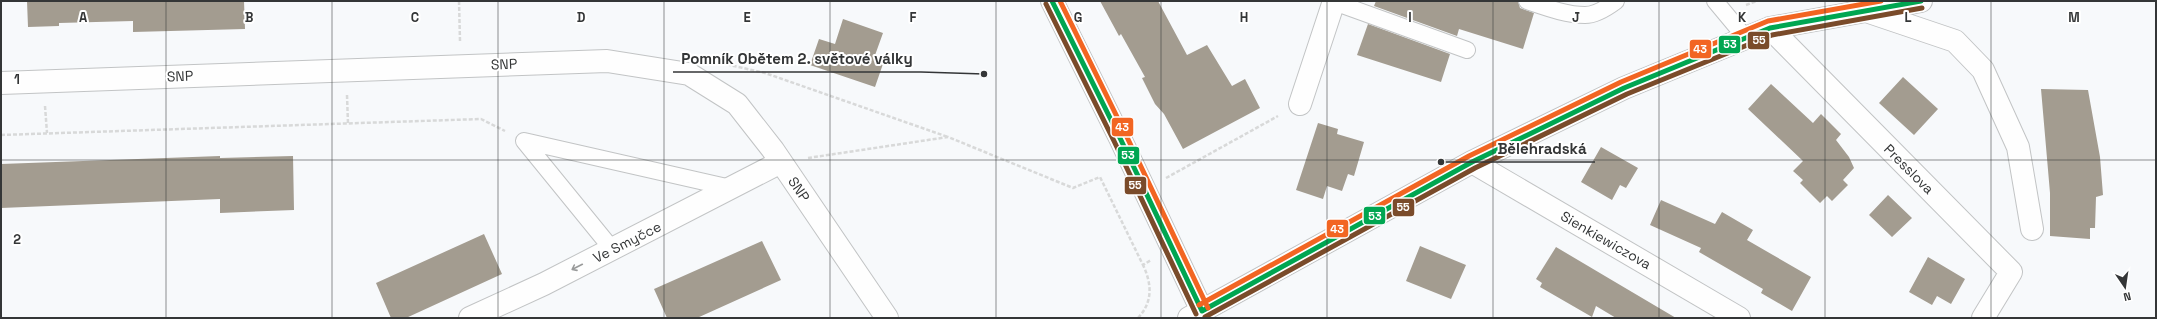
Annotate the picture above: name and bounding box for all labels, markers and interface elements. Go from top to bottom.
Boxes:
text: A [79,9,88,26]
text: B [245,9,254,26]
text: C [411,9,419,26]
text: D [577,9,586,26]
text: E [743,9,751,26]
text: F [910,9,917,26]
text: G [1074,9,1082,26]
text: H [1240,9,1248,26]
text: I [1408,9,1412,26]
text: J [1572,9,1580,26]
text: K [1738,9,1747,26]
text: L [1904,9,1912,26]
text: M [2068,9,2080,26]
line badge: 55 [1747,31,1770,50]
text: 55 [1752,33,1766,47]
line badge: 53 [1718,35,1741,54]
text: 53 [1723,37,1737,51]
line badge: 43 [1689,39,1712,59]
text: 43 [1693,42,1707,56]
callout: Pomník Obětem 2. světové války [673,45,921,72]
text: Pomník Obětem 2. světové války [681,49,913,68]
street label: SNP [491,55,517,73]
street label: SNP [167,67,193,85]
text: 1 [14,71,20,88]
line badge: 43 [1111,117,1134,137]
text: 43 [1115,120,1129,134]
callout: Bělehradská [1490,135,1595,162]
text: Bělehradská [1497,139,1587,158]
street label: Presslova [1880,140,1938,198]
line badge: 53 [1117,146,1140,165]
text: 53 [1121,148,1135,162]
street label: SNP [784,173,814,205]
line badge: 55 [1124,176,1147,195]
text: 55 [1128,178,1142,192]
line badge: 55 [1392,198,1415,217]
text: 55 [1396,200,1410,214]
line badge: 53 [1363,206,1386,225]
street label: Sienkiewiczova [1558,207,1654,273]
text: 53 [1368,209,1382,223]
street label: Ve Smyčce [590,217,664,267]
line badge: 43 [1326,219,1349,238]
text: 43 [1330,222,1344,236]
text: 2 [13,231,21,248]
one-way arrow [572,264,584,271]
north arrow [2105,267,2145,307]
text: N [2122,289,2132,304]

